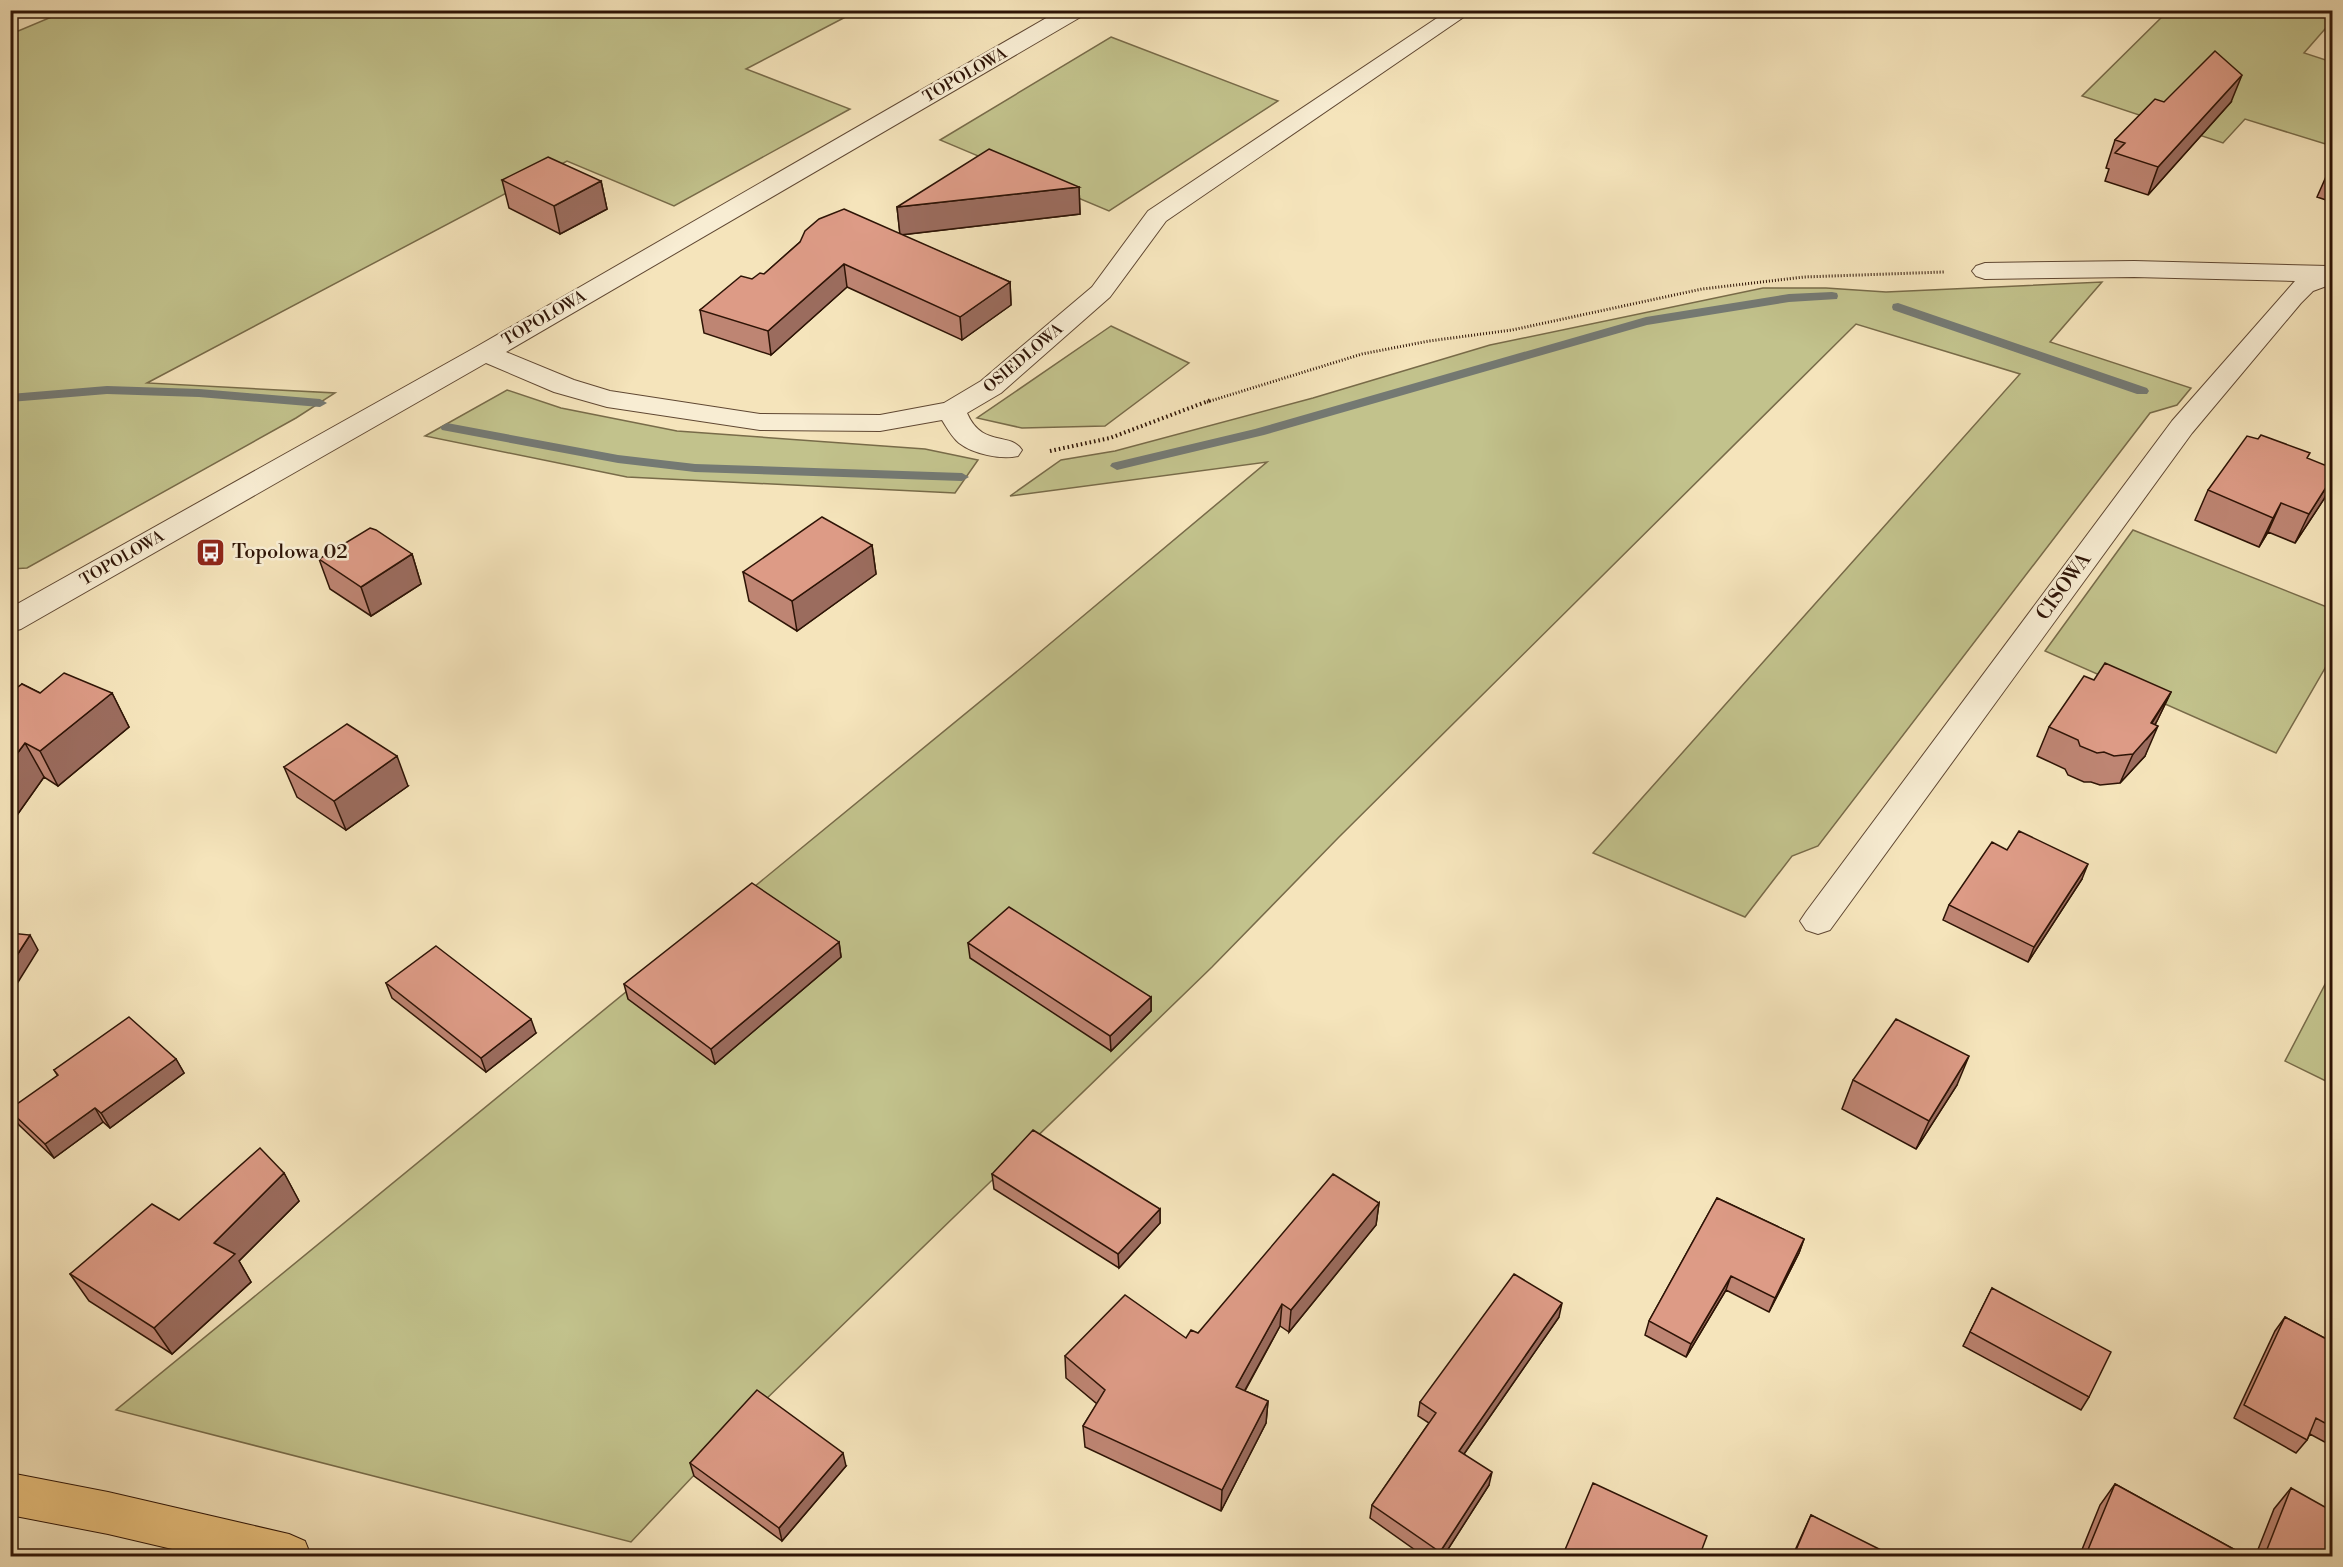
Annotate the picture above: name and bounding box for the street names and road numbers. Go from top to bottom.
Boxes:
street label: TOPOLOWA [920,42,1011,107]
street label: TOPOLOWA [499,285,590,350]
street label: OSIEDLOWA [979,318,1068,397]
street label: TOPOLOWA [77,525,168,590]
street label: CISOWA [2031,547,2098,626]

